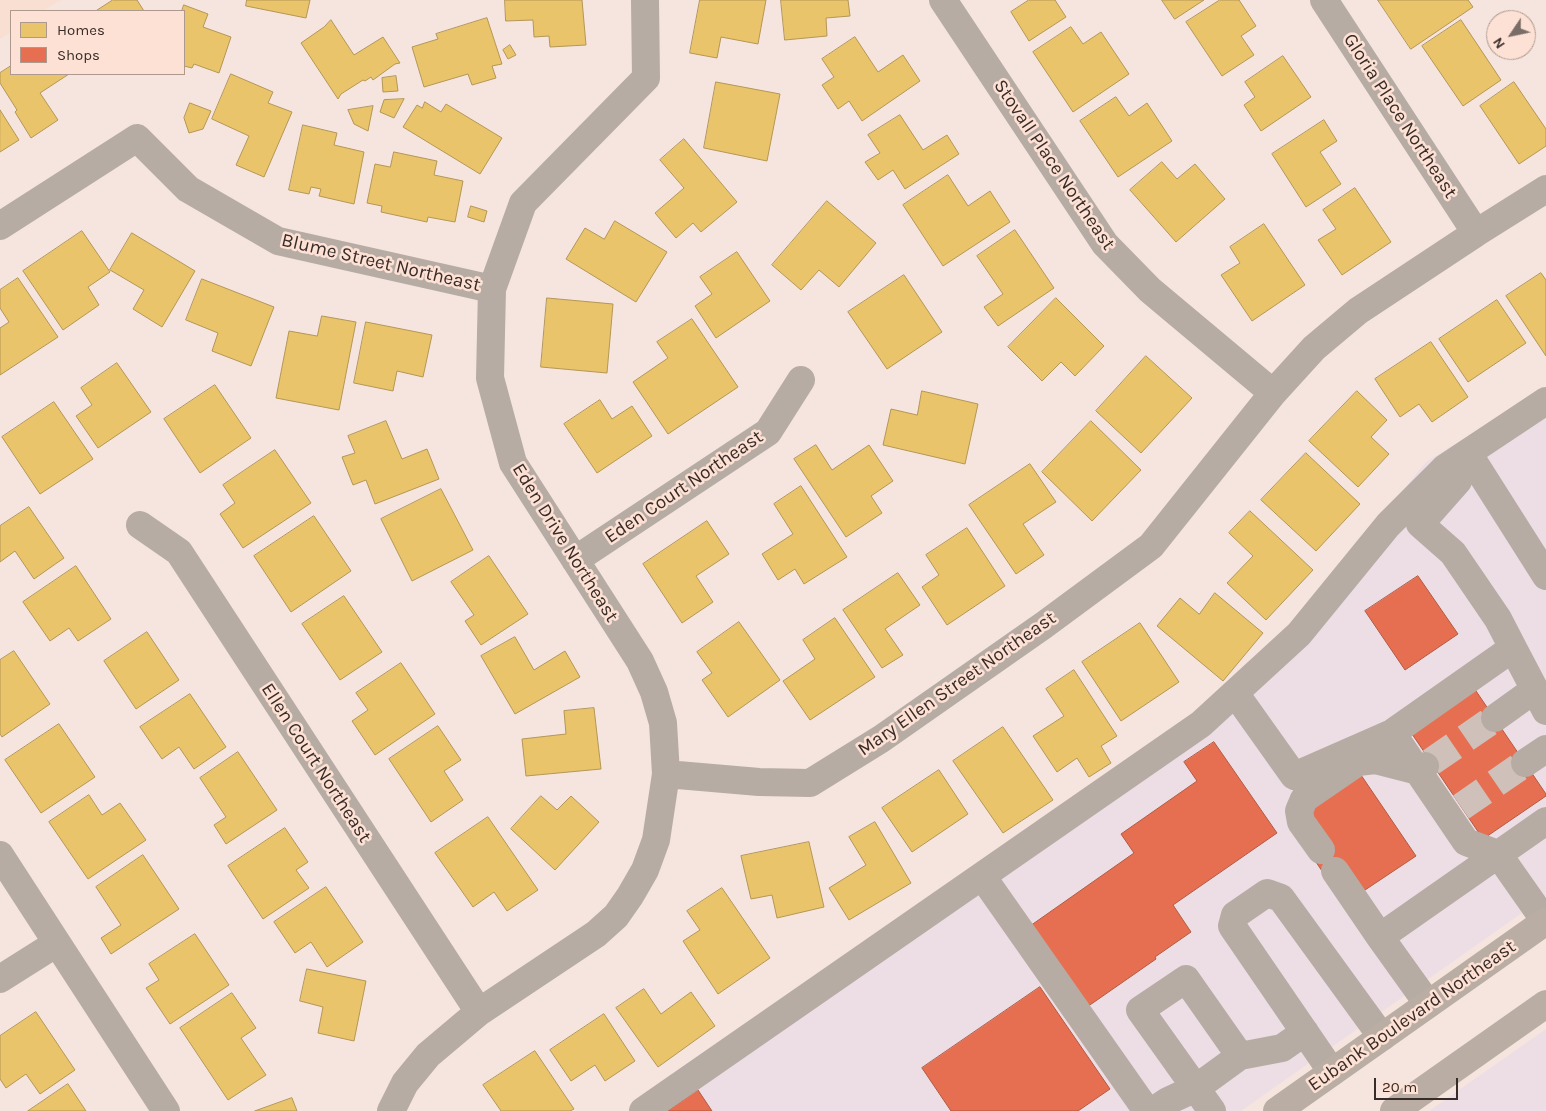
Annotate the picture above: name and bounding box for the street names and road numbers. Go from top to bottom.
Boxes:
street label: Gloria Place Northeast [1338,29,1462,203]
street label: Stovall Place Northeast [988,75,1120,255]
street label: Blume Street Northeast [279,229,483,297]
street label: Eden Court Northeast [601,426,767,548]
street label: Eden Drive Northeast [507,459,623,627]
street label: Mary Ellen Street Northeast [854,607,1060,761]
street label: Ellen Court Northeast [256,679,376,847]
street label: Eubank Boulevard Northeast [1304,935,1520,1097]

